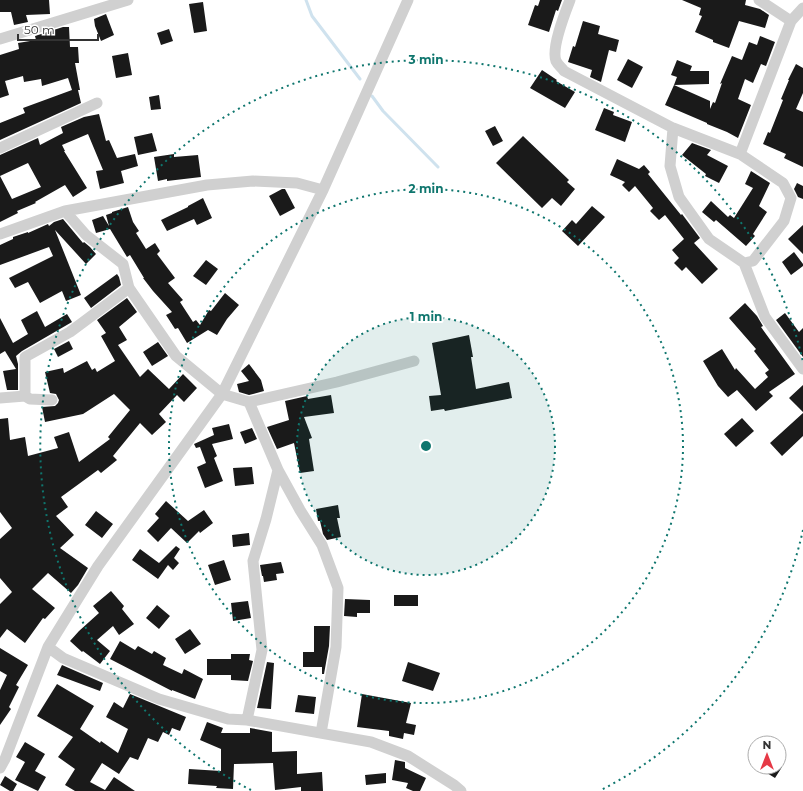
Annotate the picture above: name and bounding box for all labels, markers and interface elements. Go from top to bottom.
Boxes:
scale bar [18,16,98,42]
text: 50 m [24,22,55,37]
text: 3 min [408,52,444,67]
text: 2 min [409,181,443,196]
text: 1 min [410,309,442,324]
centre of rings [419,439,433,453]
north arrow [747,735,787,775]
text: N [763,738,771,752]

